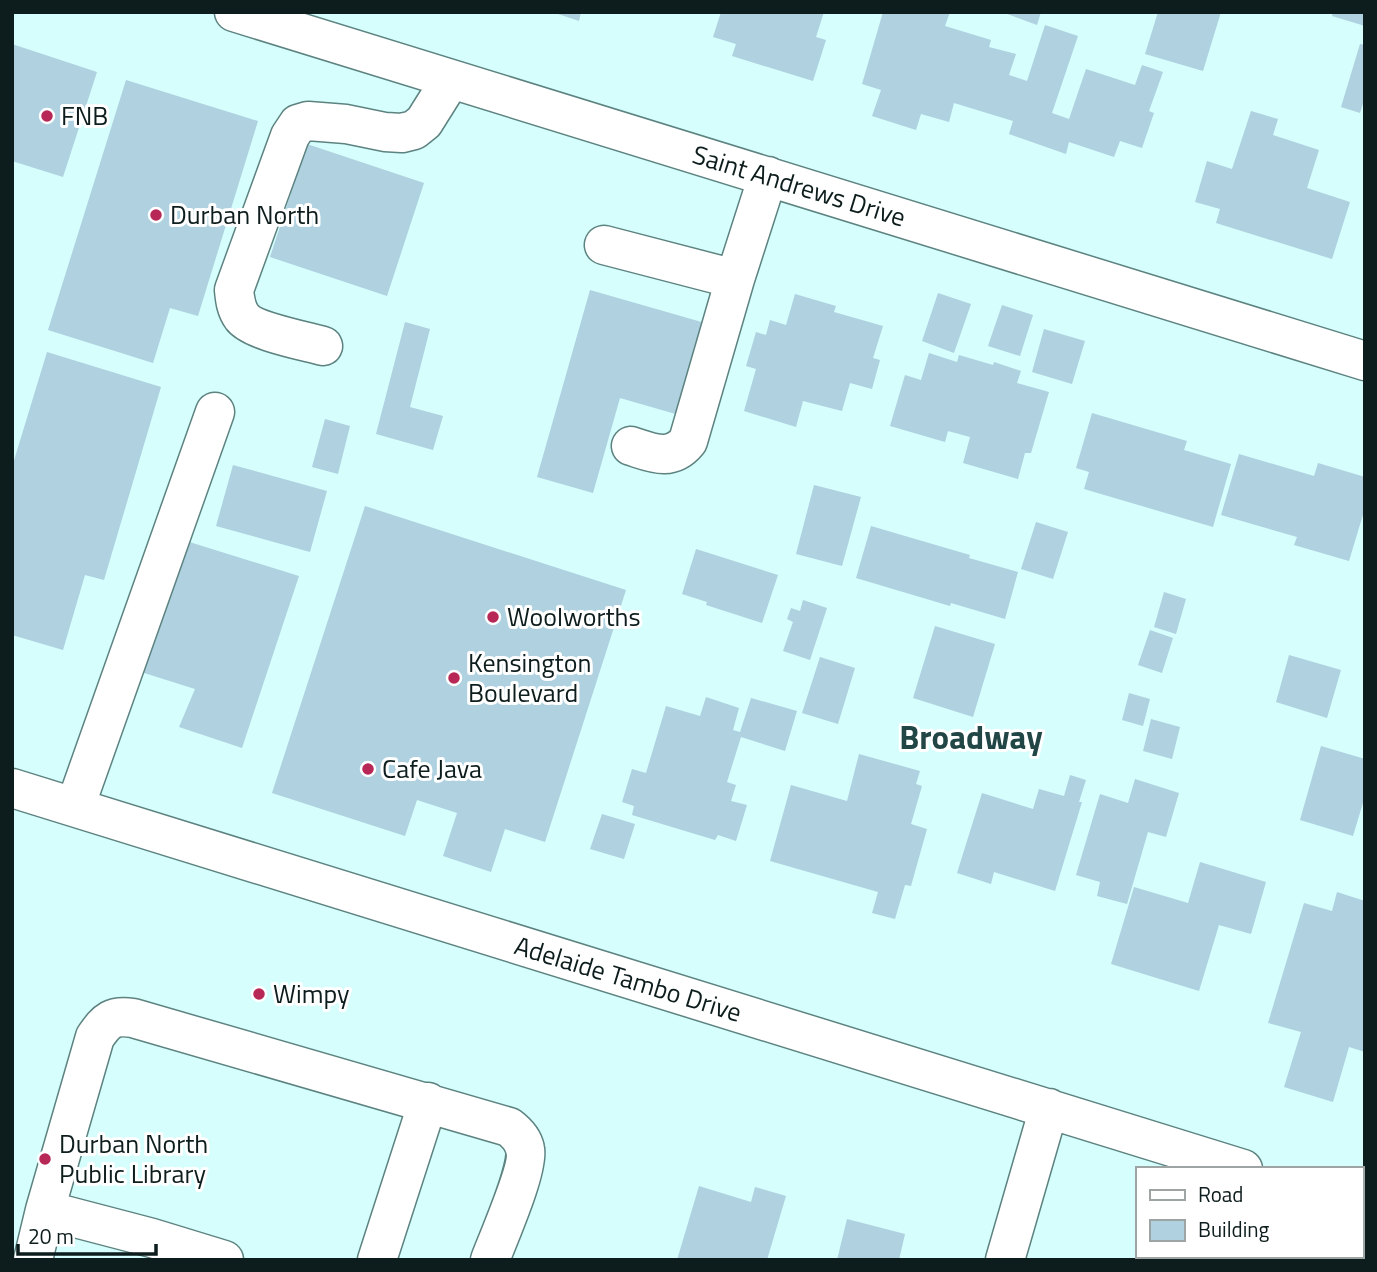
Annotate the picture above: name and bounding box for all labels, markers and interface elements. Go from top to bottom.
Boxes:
place label: FNB [61,96,108,135]
marker: FNB [39,108,55,124]
street label: Saint Andrews Drive [688,135,910,236]
place label: Durban North [170,195,319,234]
marker: Durban North [148,207,164,223]
place label: Woolworths [507,597,641,636]
marker: Woolworths [485,609,501,625]
place label: Kensington Boulevard [468,643,591,712]
marker: Kensington Boulevard [446,670,462,686]
district label: Broadway [899,712,1043,762]
place label: Cafe Java [382,749,482,788]
marker: Cafe Java [360,761,376,777]
street label: Adelaide Tambo Drive [510,925,747,1032]
place label: Wimpy [273,974,350,1013]
marker: Wimpy [251,986,267,1002]
place label: Durban North Public Library [59,1124,208,1193]
marker: Durban North Public Library [37,1151,53,1167]
legend [1136,1167,1363,1258]
text: Road [1198,1178,1243,1210]
scale bar [18,1212,156,1256]
text: Building [1198,1213,1270,1245]
text: 20 m [28,1220,74,1252]

